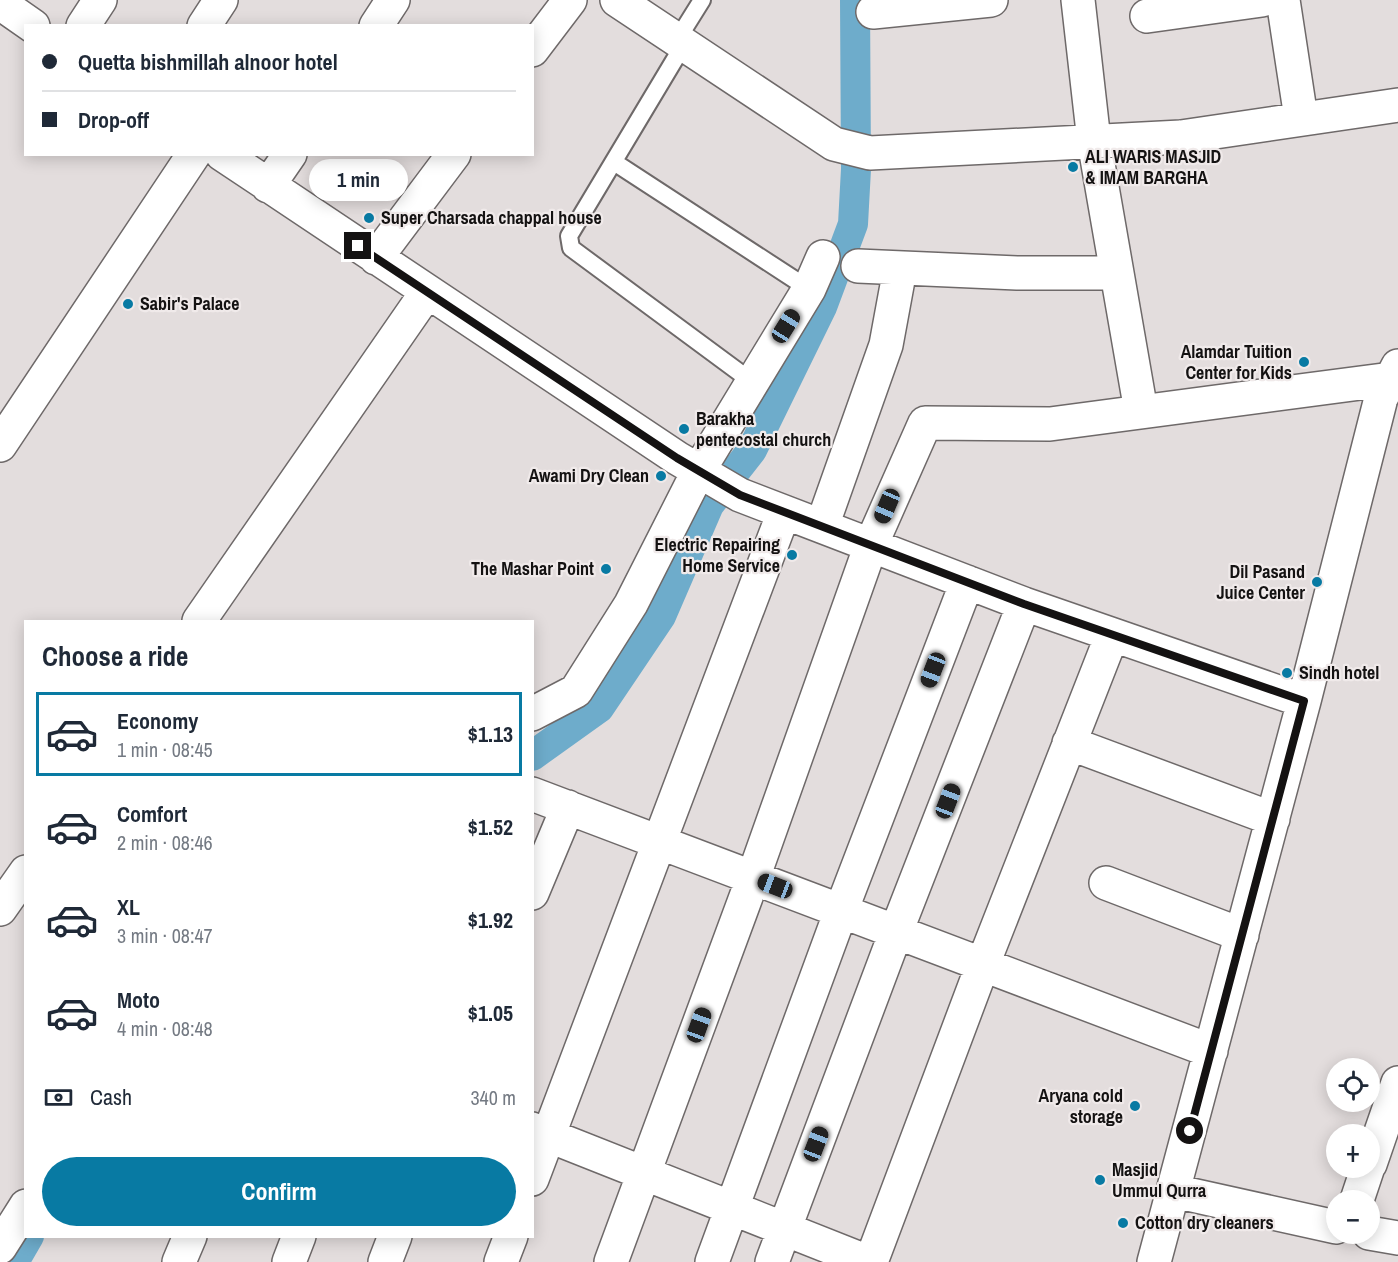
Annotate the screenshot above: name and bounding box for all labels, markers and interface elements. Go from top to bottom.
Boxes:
text: Quetta bishmillah alnoor hotel [78,47,338,77]
text: Drop-off [78,105,149,135]
place label: ALI WARIS MASJID & IMAM BARGHA [1085,144,1221,190]
callout: 1 min [308,159,407,201]
marker: ALI WARIS MASJID & IMAM BARGHA [1066,160,1080,174]
text: 1 min [337,166,380,193]
place label: Super Charsada chappal house [381,205,602,230]
marker: Super Charsada chappal house [362,211,376,225]
route end [344,232,371,259]
place label: Sabir's Palace [140,291,240,316]
marker: Sabir's Palace [121,297,135,311]
car [769,306,803,346]
place label: Alamdar Tuition Center for Kids [1181,339,1292,385]
marker: Alamdar Tuition Center for Kids [1297,355,1311,369]
place label: Barakha pentecostal church [696,406,831,452]
marker: Barakha pentecostal church [677,422,691,436]
place label: Awami Dry Clean [529,463,649,488]
marker: Awami Dry Clean [654,469,668,483]
car [872,486,902,526]
place label: Electric Repairing Home Service [654,532,780,578]
marker: Electric Repairing Home Service [785,548,799,562]
place label: The Mashar Point [471,556,594,581]
place label: Dil Pasand Juice Center [1216,559,1305,605]
marker: The Mashar Point [599,562,613,576]
marker: Dil Pasand Juice Center [1310,575,1324,589]
text: Choose a ride [42,638,188,674]
car [918,650,948,690]
place label: Sindh hotel [1299,660,1379,685]
marker: Sindh hotel [1280,666,1294,680]
text: Economy [117,706,198,736]
icon: car [45,707,99,761]
text: $1.13 [468,719,513,749]
text: 1 min · 08:45 [117,736,213,763]
car [933,781,963,821]
text: Comfort [117,799,187,829]
icon: car [45,800,99,854]
text: $1.52 [468,812,513,842]
text: 2 min · 08:46 [117,829,213,856]
car [755,871,795,901]
text: XL [117,892,140,922]
icon: car [45,893,99,947]
text: $1.92 [468,905,513,935]
text: 3 min · 08:47 [117,922,213,949]
text: Moto [117,985,160,1015]
icon: car [45,986,99,1040]
text: $1.05 [468,998,513,1028]
car [684,1005,714,1045]
text: 4 min · 08:48 [117,1015,213,1042]
map controls [1326,1058,1380,1244]
button: locate [1326,1058,1380,1112]
icon: cash [42,1081,75,1114]
text: Cash [90,1082,132,1112]
place label: Aryana cold storage [1039,1083,1123,1129]
text: 340 m [470,1084,516,1111]
marker: Aryana cold storage [1128,1099,1142,1113]
route start [1176,1117,1203,1144]
car [801,1124,831,1164]
button: + [1326,1124,1380,1178]
button: Confirm [42,1157,516,1226]
place label: Masjid Ummul Qurra [1112,1157,1207,1203]
marker: Masjid Ummul Qurra [1093,1173,1107,1187]
button: − [1326,1190,1380,1244]
place label: Cotton dry cleaners [1135,1210,1274,1235]
marker: Cotton dry cleaners [1116,1216,1130,1230]

